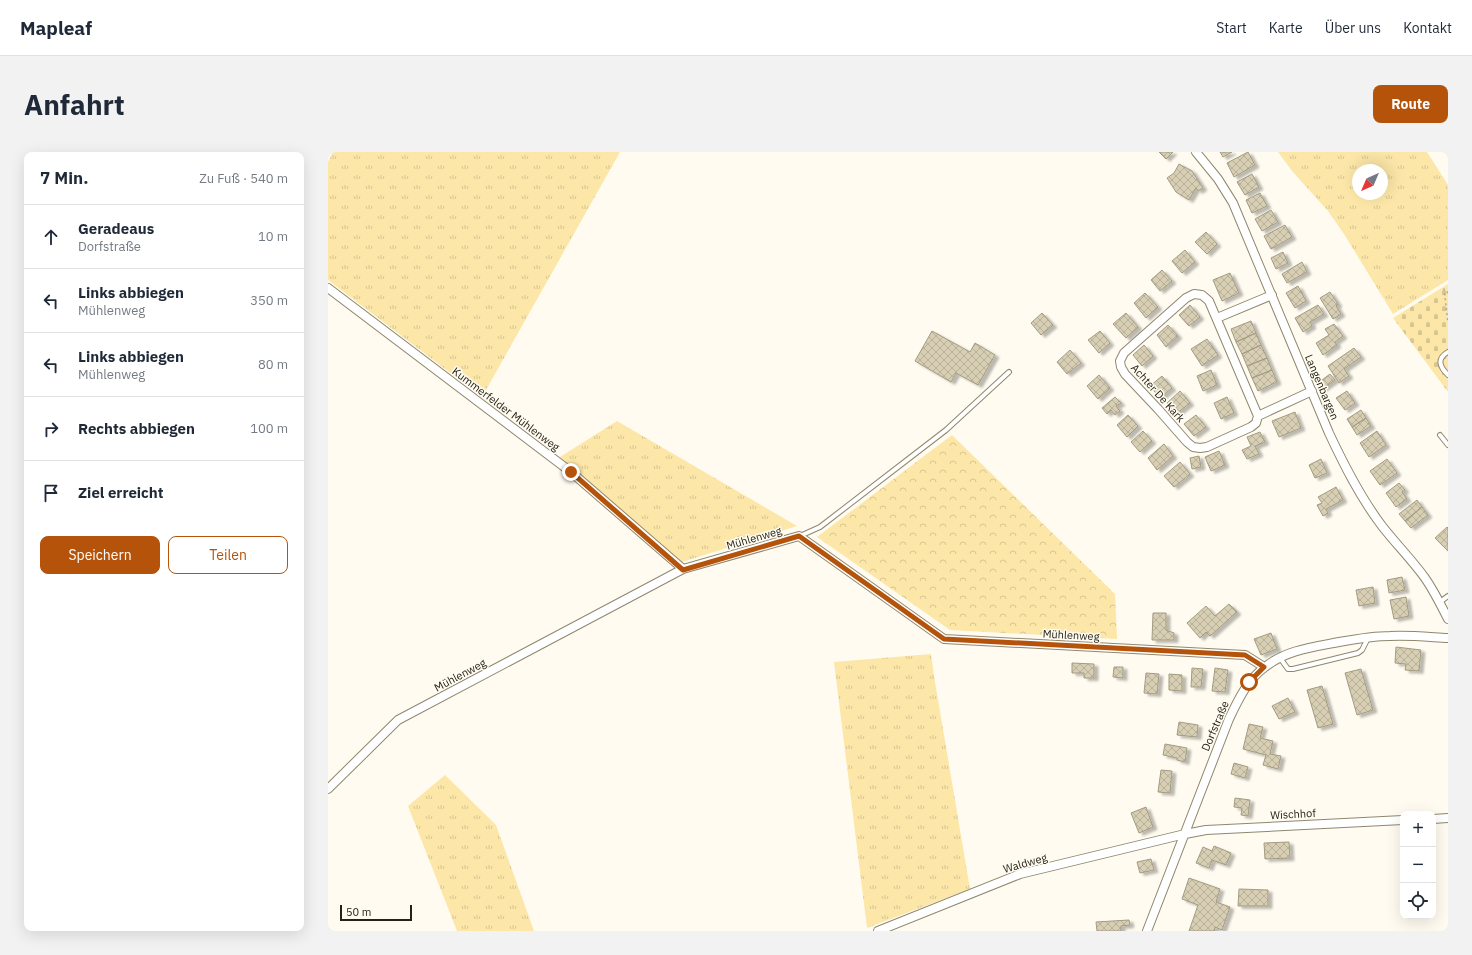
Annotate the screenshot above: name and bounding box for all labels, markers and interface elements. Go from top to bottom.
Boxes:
text: Mapleaf [20,16,92,40]
text: Start [1216,19,1247,37]
text: Karte [1269,19,1303,37]
text: Über uns [1325,19,1381,37]
text: Kontakt [1403,19,1452,37]
button: Route [1373,85,1448,123]
text: Anfahrt [24,86,125,123]
north arrow [1352,164,1388,200]
text: 7 Min. [40,167,88,189]
text: Zu Fuß · 540 m [199,170,288,187]
text: Geradeaus [78,219,154,238]
icon: ahead [40,226,62,248]
text: 10 m [258,228,288,245]
text: Dorfstraße [78,238,141,255]
text: Links abbiegen [78,283,184,302]
icon: left [40,290,62,312]
text: 350 m [250,292,288,309]
text: Mühlenweg [78,302,145,319]
text: Links abbiegen [78,347,184,366]
street label: Langenbargen [1302,352,1342,422]
icon: left [40,354,62,376]
text: 80 m [258,356,288,373]
street label: Achter De Kark [1128,361,1188,425]
street label: Kummerfelder Mühlenweg [450,364,563,454]
text: Mühlenweg [78,366,145,383]
icon: right [40,418,62,440]
text: Rechts abbiegen [78,419,195,438]
text: 100 m [250,420,288,437]
route end [562,463,580,481]
icon: arrive [40,482,62,504]
text: Ziel erreicht [78,483,164,502]
street label: Mühlenweg [725,523,783,553]
button: Speichern [40,536,160,574]
button: Teilen [168,536,288,574]
street label: Mühlenweg [1042,627,1100,643]
street label: Mühlenweg [432,655,489,695]
route start [1240,673,1258,691]
street label: Dorfstraße [1198,699,1232,753]
street label: Wischhof [1270,806,1317,822]
map controls [1400,811,1436,919]
button: + [1400,811,1436,847]
button: − [1400,847,1436,883]
street label: Waldweg [1001,850,1049,876]
button: locate [1400,883,1436,919]
scale bar [340,903,412,922]
text: 50 m [346,905,371,919]

